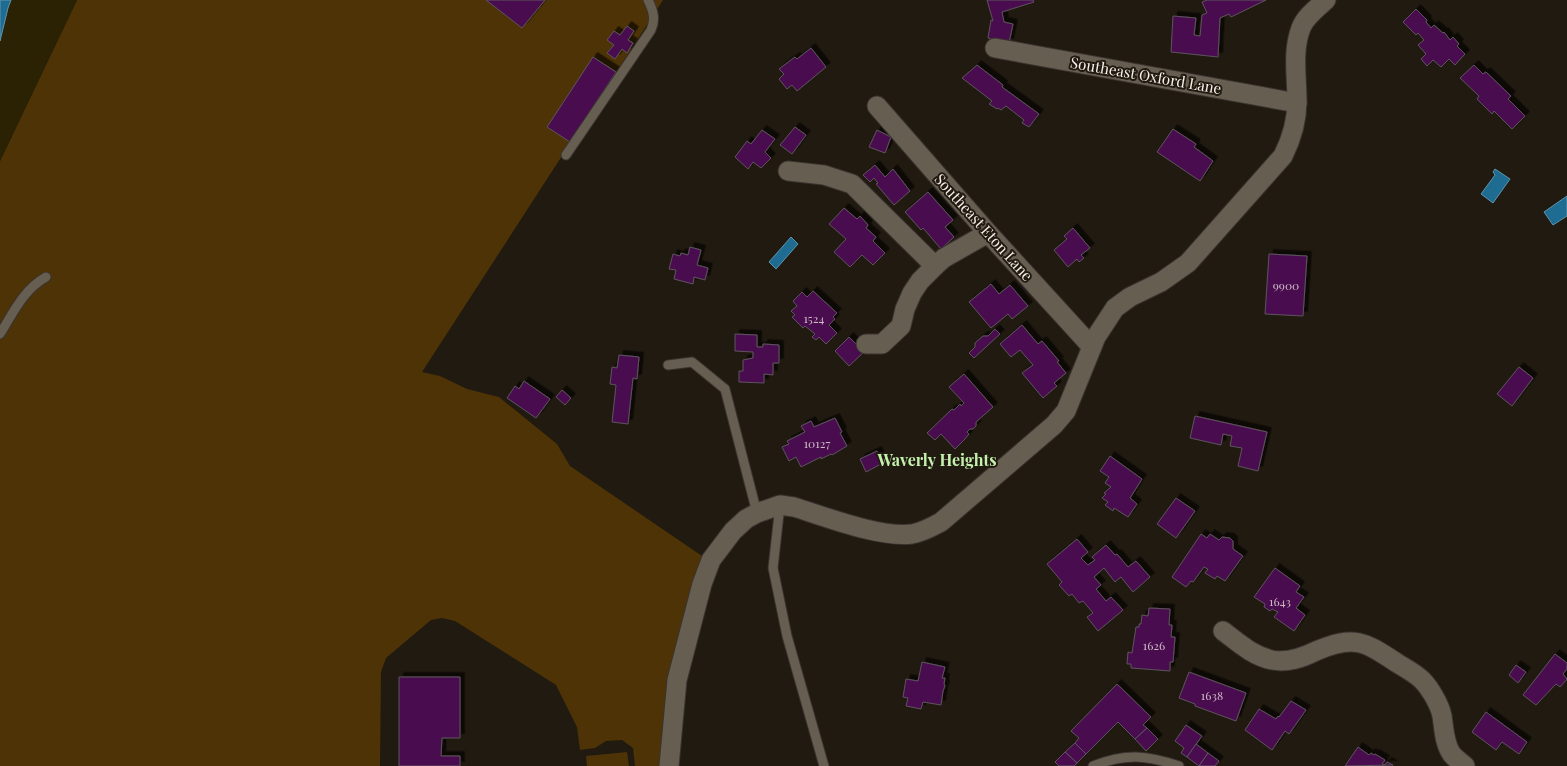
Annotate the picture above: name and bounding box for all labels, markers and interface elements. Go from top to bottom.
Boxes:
street label: Southeast Oxford Lane [1069,52,1223,98]
street label: Southeast Eton Lane [930,169,1038,285]
house number: 9900 [1273,277,1299,293]
house number: 1524 [804,310,825,326]
house number: 10127 [804,435,830,451]
district label: Waverly Heights [876,449,997,470]
house number: 1643 [1269,593,1291,609]
house number: 1626 [1143,637,1165,653]
house number: 1638 [1201,687,1223,703]

